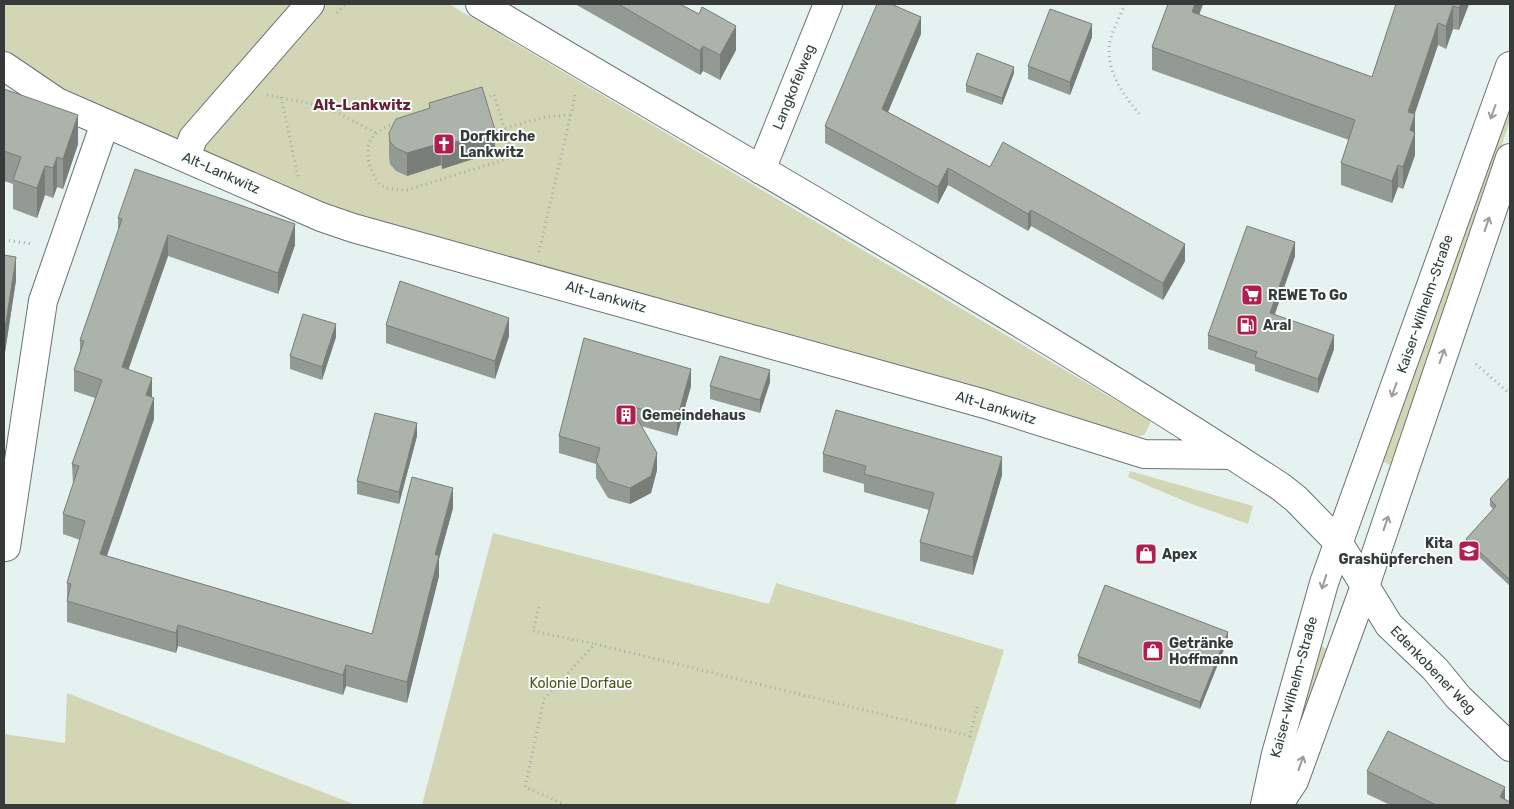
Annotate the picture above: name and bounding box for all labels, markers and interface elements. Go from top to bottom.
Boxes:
street label: Langkofelweg [769,42,819,132]
district label: Alt-Lankwitz [313,96,411,114]
one-way arrow [1488,104,1497,119]
place label: Dorfkirche Lankwitz [460,128,535,161]
church icon: Dorfkirche Lankwitz [432,132,456,156]
street label: Alt-Lankwitz [179,148,263,198]
one-way arrow [1483,217,1492,232]
street label: Kaiser-Wilhelm-Straße [1393,232,1457,376]
street label: Alt-Lankwitz [564,277,648,317]
supermarket icon: REWE To Go [1240,283,1264,307]
place label: REWE To Go [1268,287,1348,304]
fuel station icon: Aral [1235,313,1259,337]
place label: Aral [1263,317,1292,334]
one-way arrow [1438,349,1447,365]
one-way arrow [1389,382,1398,397]
street label: Alt-Lankwitz [954,388,1038,428]
building icon: Gemeindehaus [614,403,638,427]
place label: Gemeindehaus [642,407,746,424]
one-way arrow [1382,515,1392,531]
place label: Kita Grashüpferchen [1338,535,1453,568]
school or university icon: Kita Grashüpferchen [1457,539,1481,563]
shop icon: Apex [1134,542,1158,566]
place label: Apex [1162,546,1198,563]
one-way arrow [1319,574,1328,589]
street label: Kaiser-Wilhelm-Straße [1267,614,1321,760]
street label: Edenkobener Weg [1387,622,1479,718]
place label: Getränke Hoffmann [1169,635,1238,668]
shop icon: Getränke Hoffmann [1141,639,1165,663]
park label: Kolonie Dorfaue [530,675,633,692]
one-way arrow [1297,755,1306,771]

